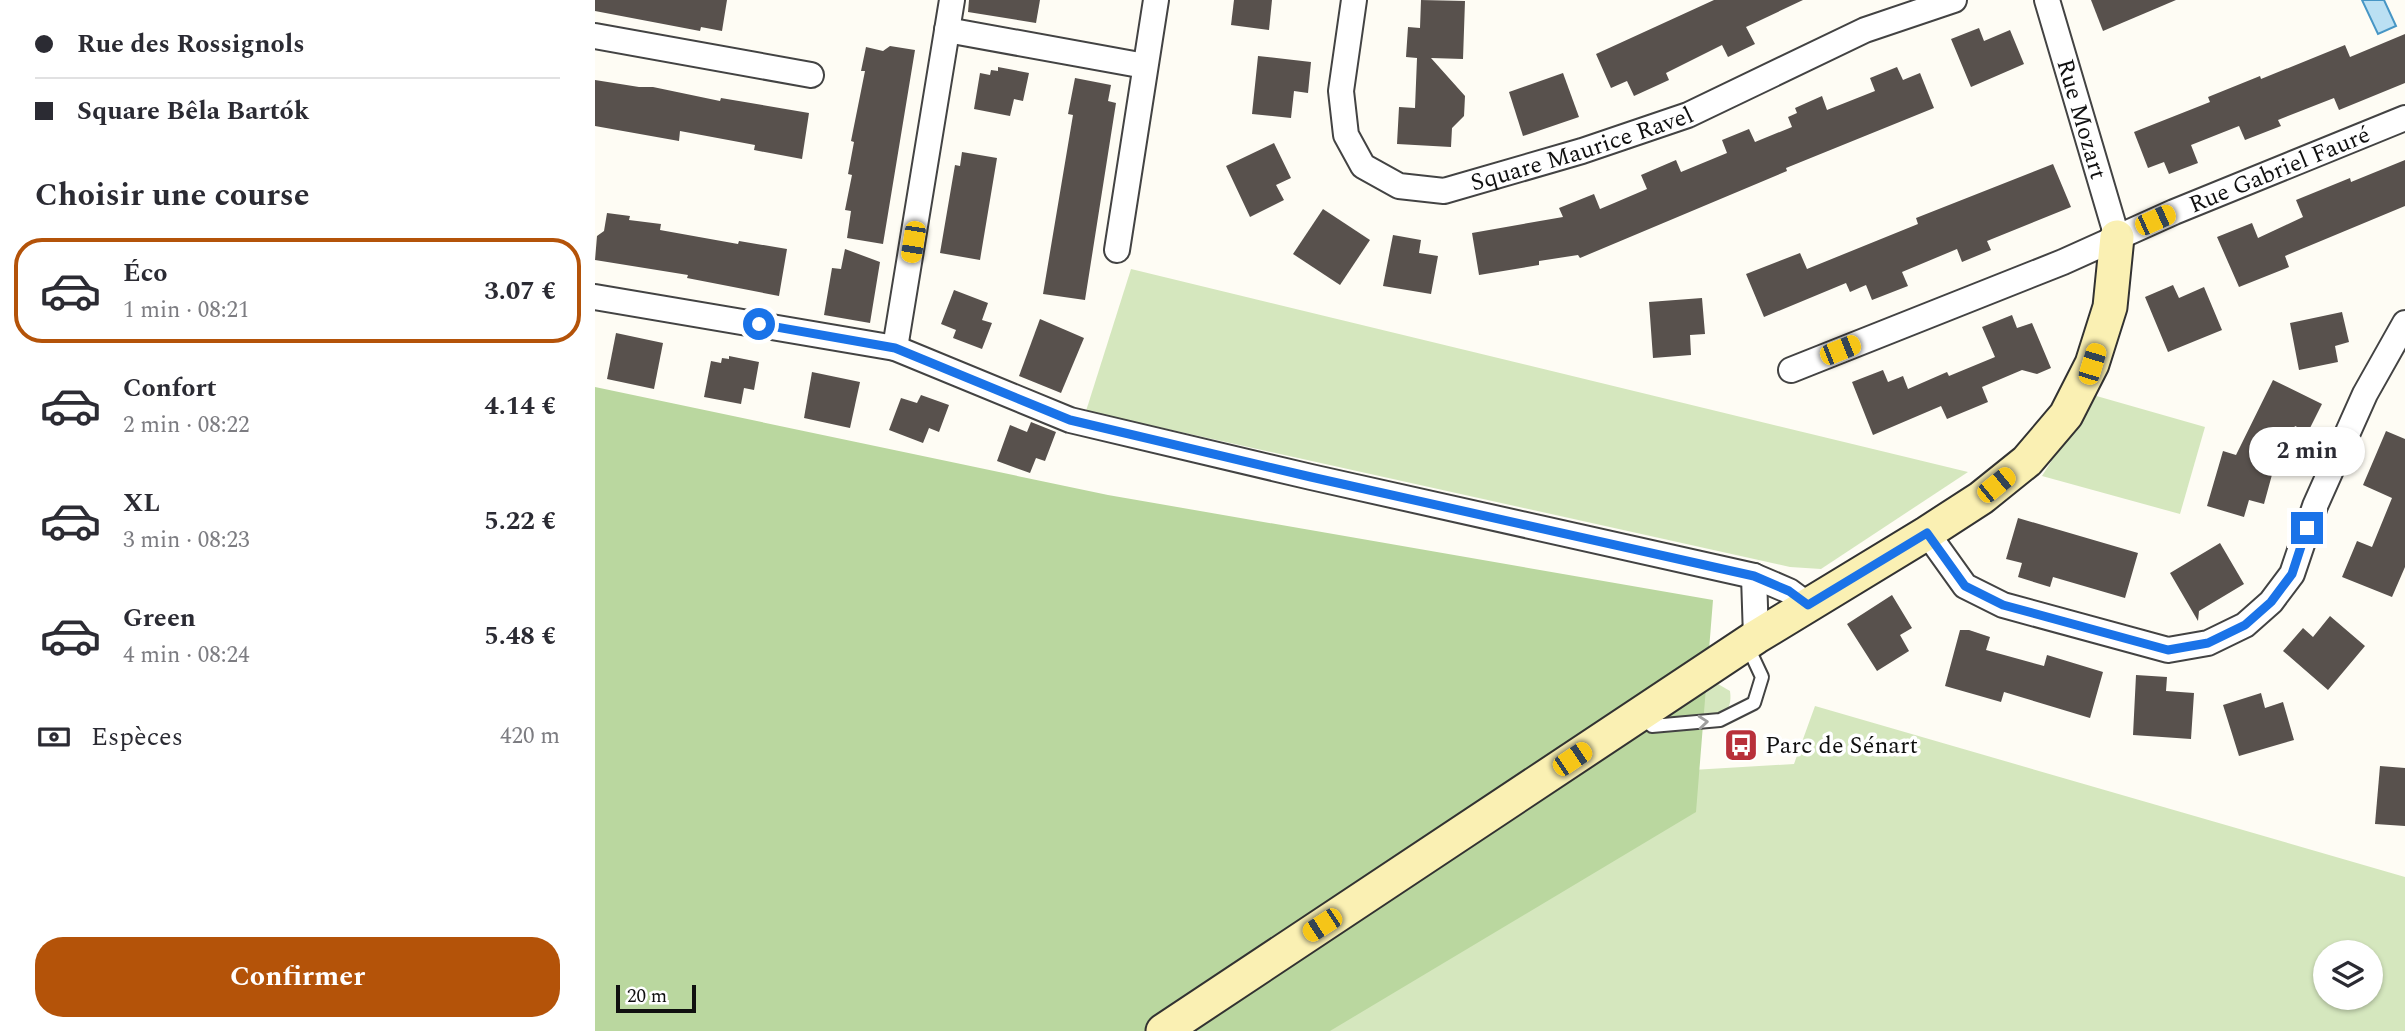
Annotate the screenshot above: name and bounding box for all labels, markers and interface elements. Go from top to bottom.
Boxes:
text: Rue des Rossignols [77,24,305,64]
street label: Rue Mozart [2046,55,2116,184]
text: Square Bêla Bartók [77,91,309,131]
street label: Square Maurice Ravel [1466,98,1700,201]
street label: Rue Gabriel Fauré [2183,117,2376,223]
text: Choisir une course [35,171,310,220]
car [2132,202,2179,238]
car [900,220,927,264]
text: Éco [123,253,167,293]
icon: car [39,259,102,322]
text: 3.07 € [484,271,556,311]
text: 1 min · 08:21 [123,293,250,328]
route start [743,308,775,340]
car [1817,332,1864,368]
car [2076,341,2109,387]
text: Confort [123,368,217,408]
icon: car [39,374,102,437]
text: 4.14 € [484,386,556,426]
text: 2 min · 08:22 [123,408,250,443]
callout: 2 min [2249,426,2365,476]
text: 2 min [2276,434,2338,469]
car [1974,464,2019,506]
text: XL [123,483,160,523]
icon: car [39,489,102,552]
text: 5.22 € [484,501,556,541]
route end [2291,512,2323,544]
text: 3 min · 08:23 [123,523,250,558]
text: Green [123,598,196,638]
icon: car [39,604,102,667]
text: 5.48 € [484,616,556,656]
text: 4 min · 08:24 [123,638,250,673]
one-way arrow [1698,715,1709,730]
text: Espèces [91,717,183,757]
icon: cash [35,718,73,756]
text: 420 m [500,719,560,754]
bus stop icon: Parc de Sénart [1722,726,1760,764]
place label: Parc de Sénart [1765,728,1918,764]
car [1549,739,1596,779]
car [1299,905,1346,945]
button: Confirmer [35,937,560,1017]
map controls [2313,940,2383,1010]
button: layers [2313,940,2383,1010]
scale bar [616,982,697,1014]
text: 20 m [627,982,667,1011]

